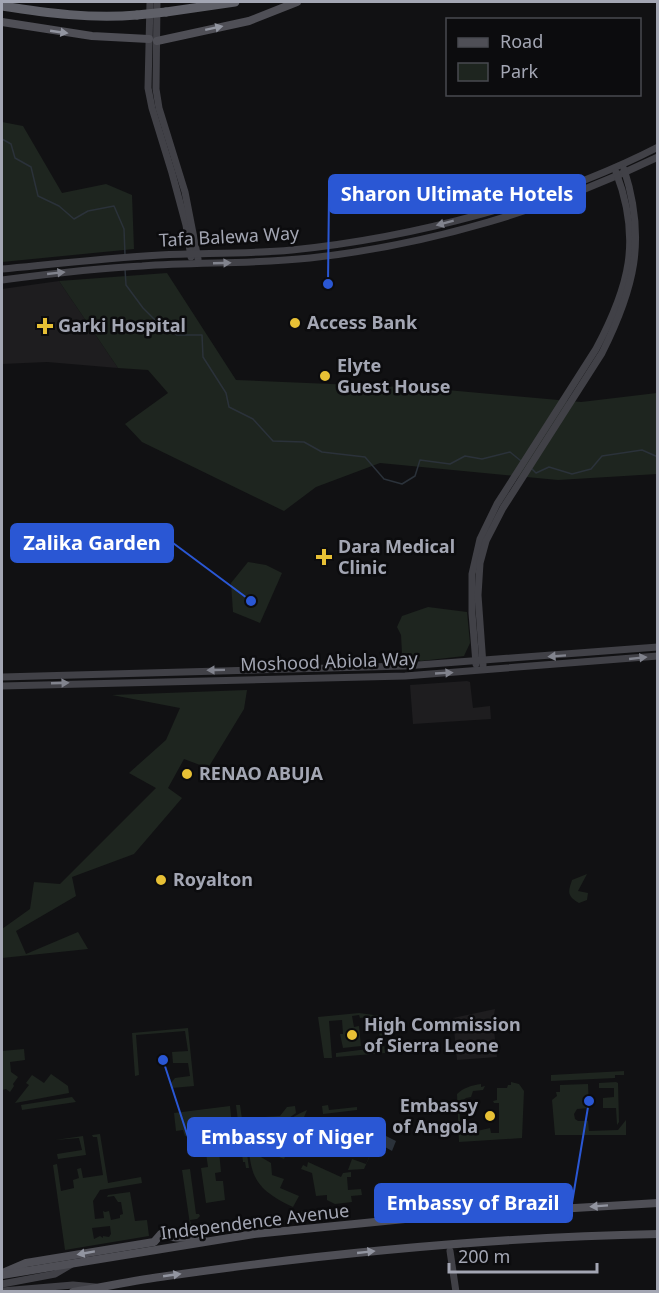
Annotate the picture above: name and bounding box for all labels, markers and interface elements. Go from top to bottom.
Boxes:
legend [446,18,641,96]
one-way arrow [205,23,223,33]
one-way arrow [50,27,69,36]
text: Road [500,29,543,53]
text: Park [500,59,538,83]
callout: Sharon Ultimate Hotels [329,175,585,213]
text: Sharon Ultimate Hotels [341,180,573,207]
one-way arrow [436,219,454,228]
street label: Tafa Balewa Way [158,220,301,252]
one-way arrow [212,259,231,268]
one-way arrow [47,268,66,278]
place label: Access Bank [307,310,418,334]
place label: Garki Hospital [58,313,186,337]
marker: Access Bank [288,316,302,330]
marker: Garki Hospital [36,317,54,335]
place label: Elyte Guest House [337,353,451,398]
marker: Elyte Guest House [318,369,332,383]
callout: Zalika Garden [11,524,173,562]
text: Zalika Garden [23,529,161,556]
place label: Dara Medical Clinic [338,534,455,579]
marker: Dara Medical Clinic [315,548,333,566]
street label: Moshood Abiola Way [240,646,419,676]
one-way arrow [548,651,567,661]
one-way arrow [629,653,648,663]
one-way arrow [206,665,225,675]
one-way arrow [434,669,453,678]
one-way arrow [50,678,69,688]
place label: RENAO ABUJA [199,761,324,785]
marker: RENAO ABUJA [180,767,194,781]
place label: Royalton [173,867,253,891]
marker: Royalton [154,873,168,887]
place label: High Commission of Sierra Leone [364,1012,521,1057]
marker: High Commission of Sierra Leone [345,1028,359,1042]
place label: Embassy of Angola [392,1093,479,1138]
marker: Embassy of Angola [483,1109,497,1123]
callout: Embassy of Niger [188,1118,385,1156]
text: Embassy of Niger [200,1123,374,1150]
callout: Embassy of Brazil [375,1184,572,1222]
text: Embassy of Brazil [386,1189,560,1216]
street label: Independence Avenue [159,1198,351,1244]
one-way arrow [590,1201,609,1211]
scale bar [449,1236,598,1274]
text: 200 m [458,1244,510,1268]
one-way arrow [356,1247,375,1257]
one-way arrow [76,1249,95,1258]
one-way arrow [163,1271,182,1280]

